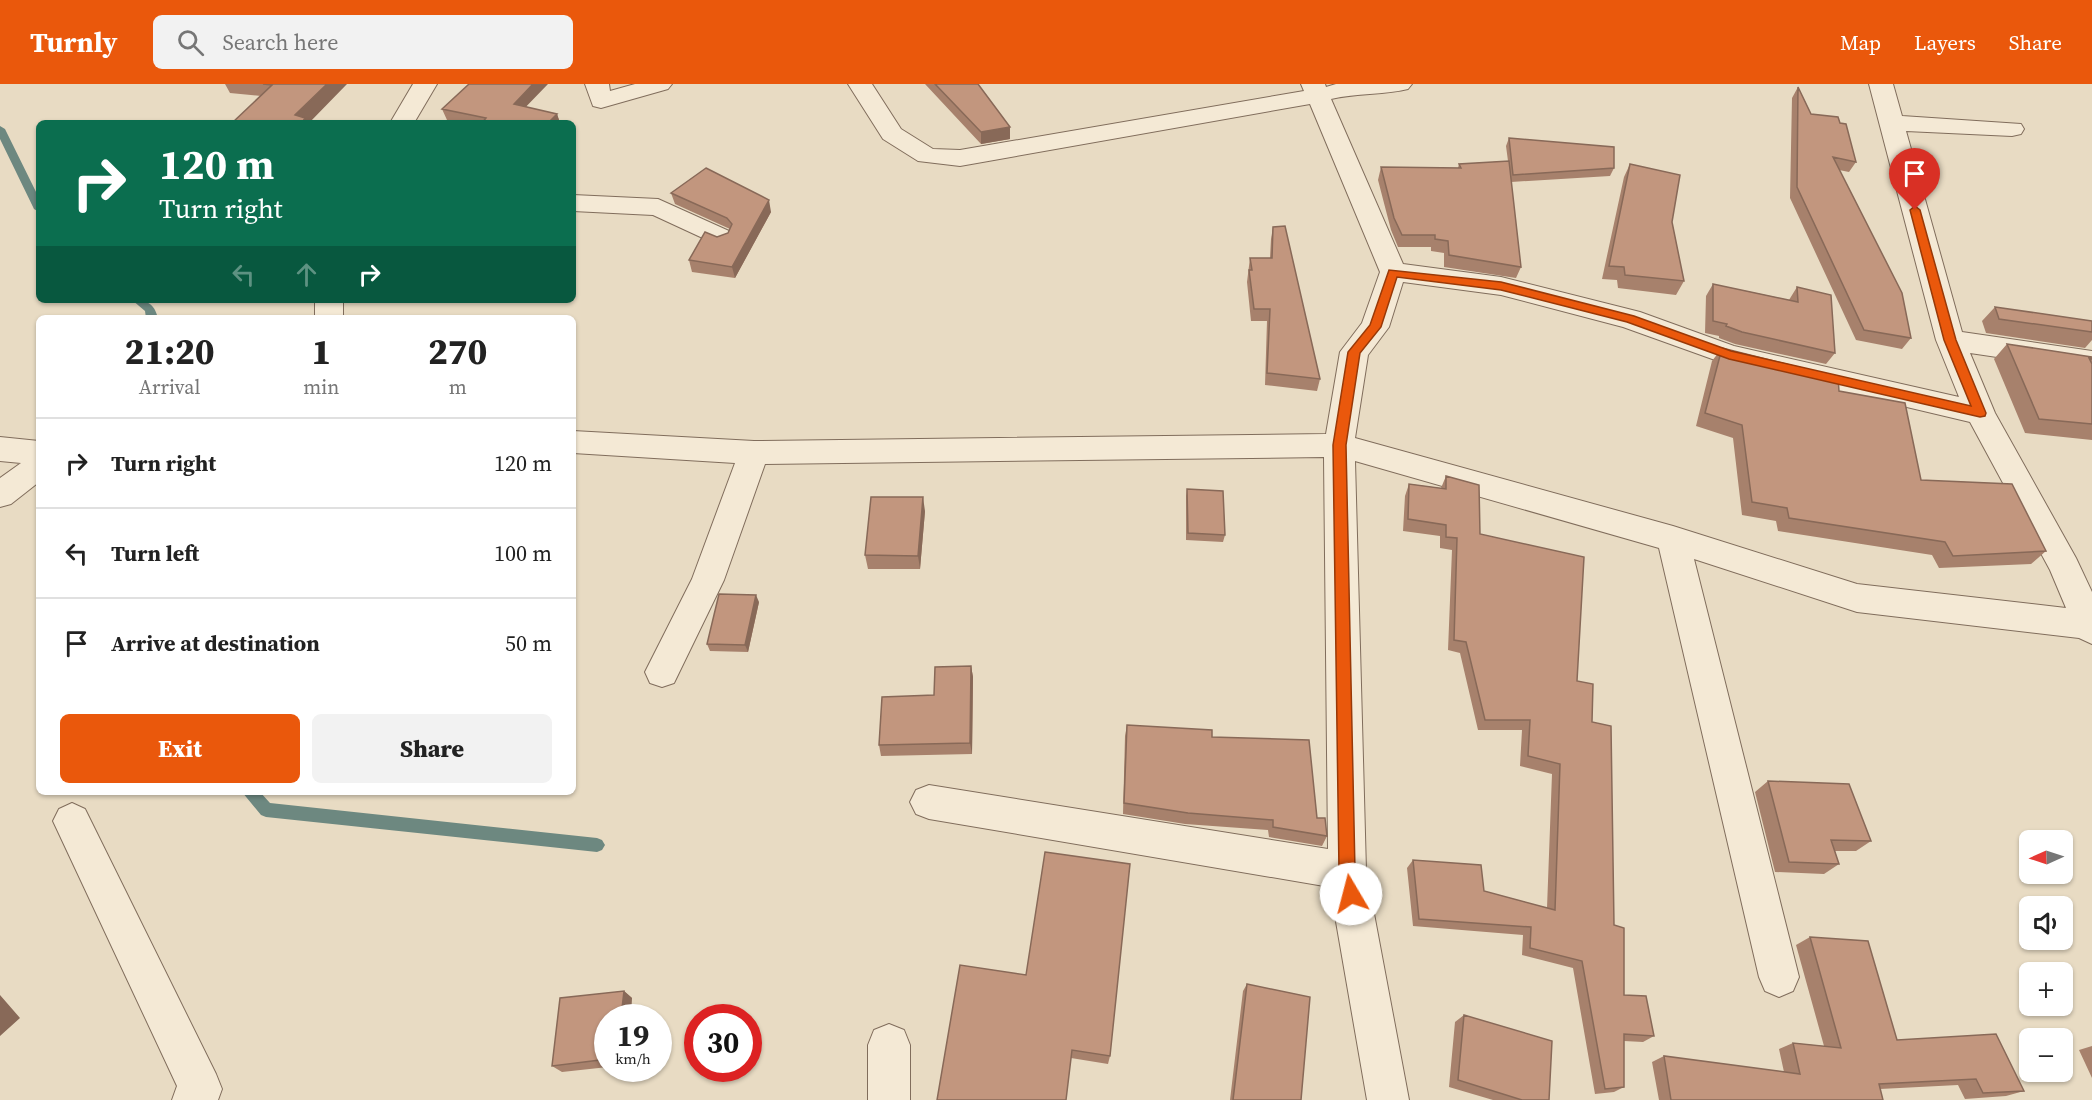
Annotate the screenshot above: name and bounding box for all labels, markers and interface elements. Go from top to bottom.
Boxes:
search box [153,15,573,69]
text: Turnly [30,23,117,61]
icon: search [174,26,207,59]
text: Search here [222,27,338,57]
text: Map [1840,28,1881,57]
text: Layers [1914,28,1976,57]
text: Share [2009,28,2062,57]
text: 120 m [159,135,274,193]
icon: right [60,144,138,222]
pin [1889,148,1940,210]
icon: arrive [1898,157,1931,190]
text: Turn right [159,190,283,227]
icon: left [227,258,260,291]
icon: ahead [290,258,323,291]
icon: right [353,258,386,291]
text: 21:20 [125,327,215,376]
text: 1 [311,327,331,376]
text: 270 [428,327,487,376]
text: Arrival [139,373,201,401]
text: min [303,373,339,401]
text: m [449,373,467,401]
icon: right [60,447,93,480]
text: Turn right [111,448,216,478]
text: 120 m [494,448,552,478]
icon: left [60,537,93,570]
text: Turn left [111,538,199,568]
text: 100 m [494,538,552,568]
icon: arrive [60,627,93,660]
text: Arrive at destination [111,628,320,658]
text: 50 m [505,628,552,658]
button: Exit [60,714,300,783]
button: Share [312,714,552,783]
north arrow [2019,830,2073,884]
map controls [2019,830,2073,1082]
position arrow [1319,862,1383,926]
button: sound [2019,896,2073,950]
button: + [2019,962,2073,1016]
speed limit sign: 30 [684,1004,762,1082]
text: 19 [617,1015,649,1056]
button: − [2019,1028,2073,1082]
text: km/h [615,1048,651,1069]

